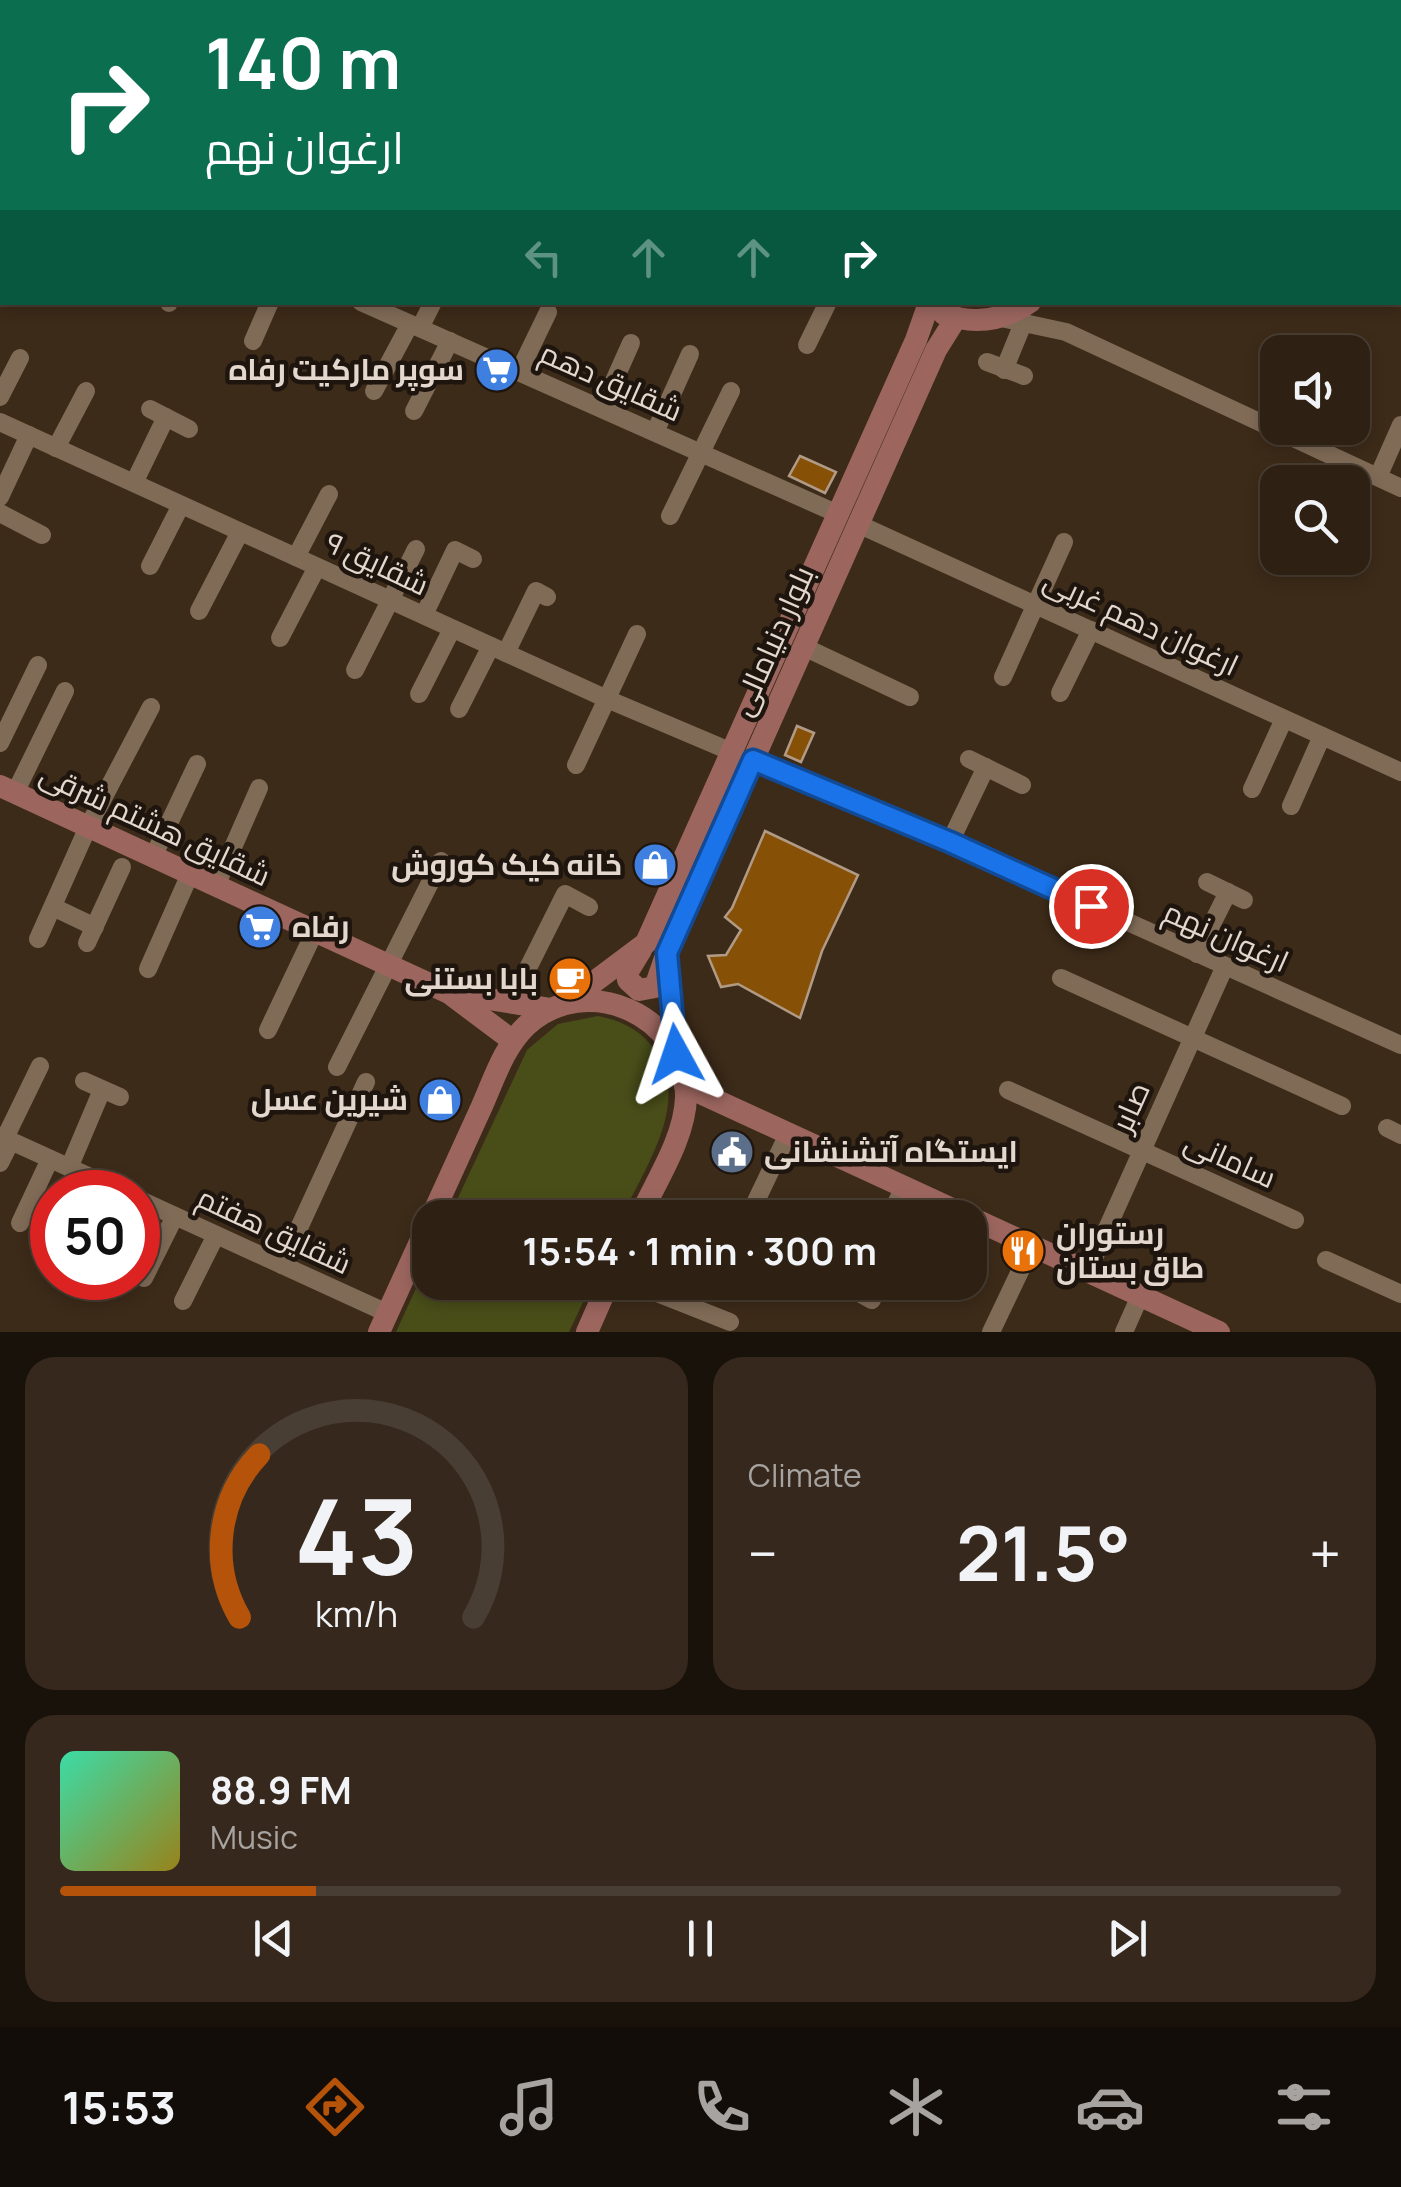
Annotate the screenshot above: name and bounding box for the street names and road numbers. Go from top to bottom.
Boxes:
street label: شقایق دهم [534,331,689,431]
street label: شقایق ۹ [319,521,436,604]
street label: بلوار دنیامالی [720,559,823,722]
street label: ارغوان دهم غربی [1037,559,1246,686]
street label: شقایق هشتم شرقی [33,752,278,896]
street label: ارغوان نهم [1157,890,1296,982]
street label: صابر [1100,1075,1159,1140]
street label: سامانی [1178,1120,1283,1197]
street label: شقایق هفتم [191,1176,358,1284]

